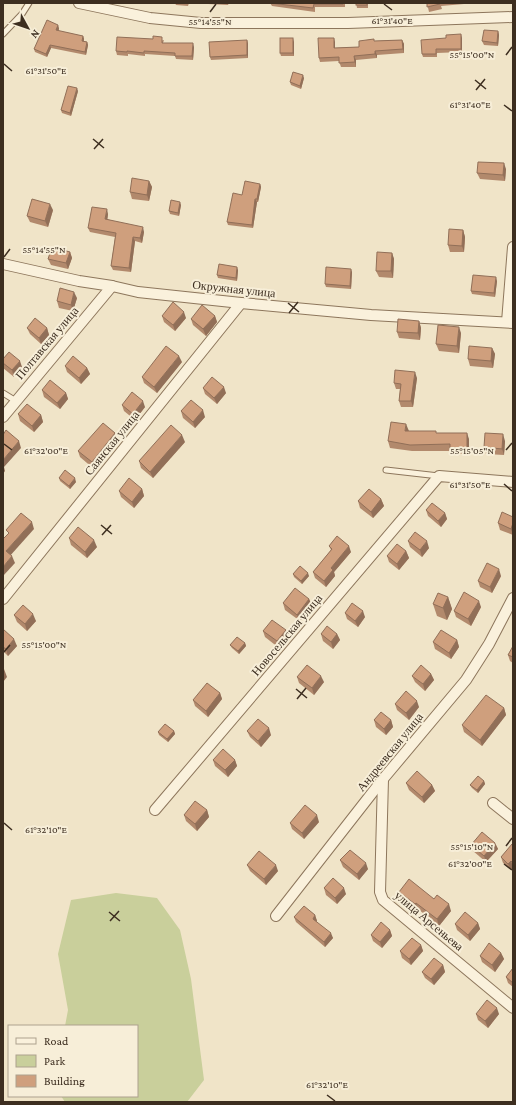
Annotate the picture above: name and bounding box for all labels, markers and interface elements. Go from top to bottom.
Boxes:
north arrow [8,8,48,48]
text: 61°31'40"E [371,15,413,26]
text: 55°14'55"N [188,16,232,27]
text: N [28,28,43,42]
text: 55°15'00"N [450,49,495,60]
text: 61°31'50"E [26,65,67,76]
text: 61°31'40"E [449,99,491,110]
text: 55°14'55"N [22,244,66,255]
street label: Окружная улица [192,278,277,300]
street label: Полтавская улица [13,303,82,382]
street label: Саянская улица [82,407,143,478]
text: 61°32'00"E [24,445,68,456]
text: 55°15'05"N [450,445,494,456]
text: 61°31'50"E [450,479,491,490]
street label: Новосельская улица [249,591,326,679]
text: 55°15'00"N [22,639,67,650]
street label: Андреевская улица [354,709,426,794]
text: 61°32'10"E [25,824,67,835]
text: 55°15'10"N [451,841,494,852]
text: 61°32'00"E [448,858,492,869]
street label: улица Арсеньева [392,888,467,954]
legend [8,1025,138,1097]
text: Road [44,1034,69,1048]
text: Park [44,1054,66,1068]
text: Building [44,1074,85,1088]
text: 61°32'10"E [306,1079,348,1090]

